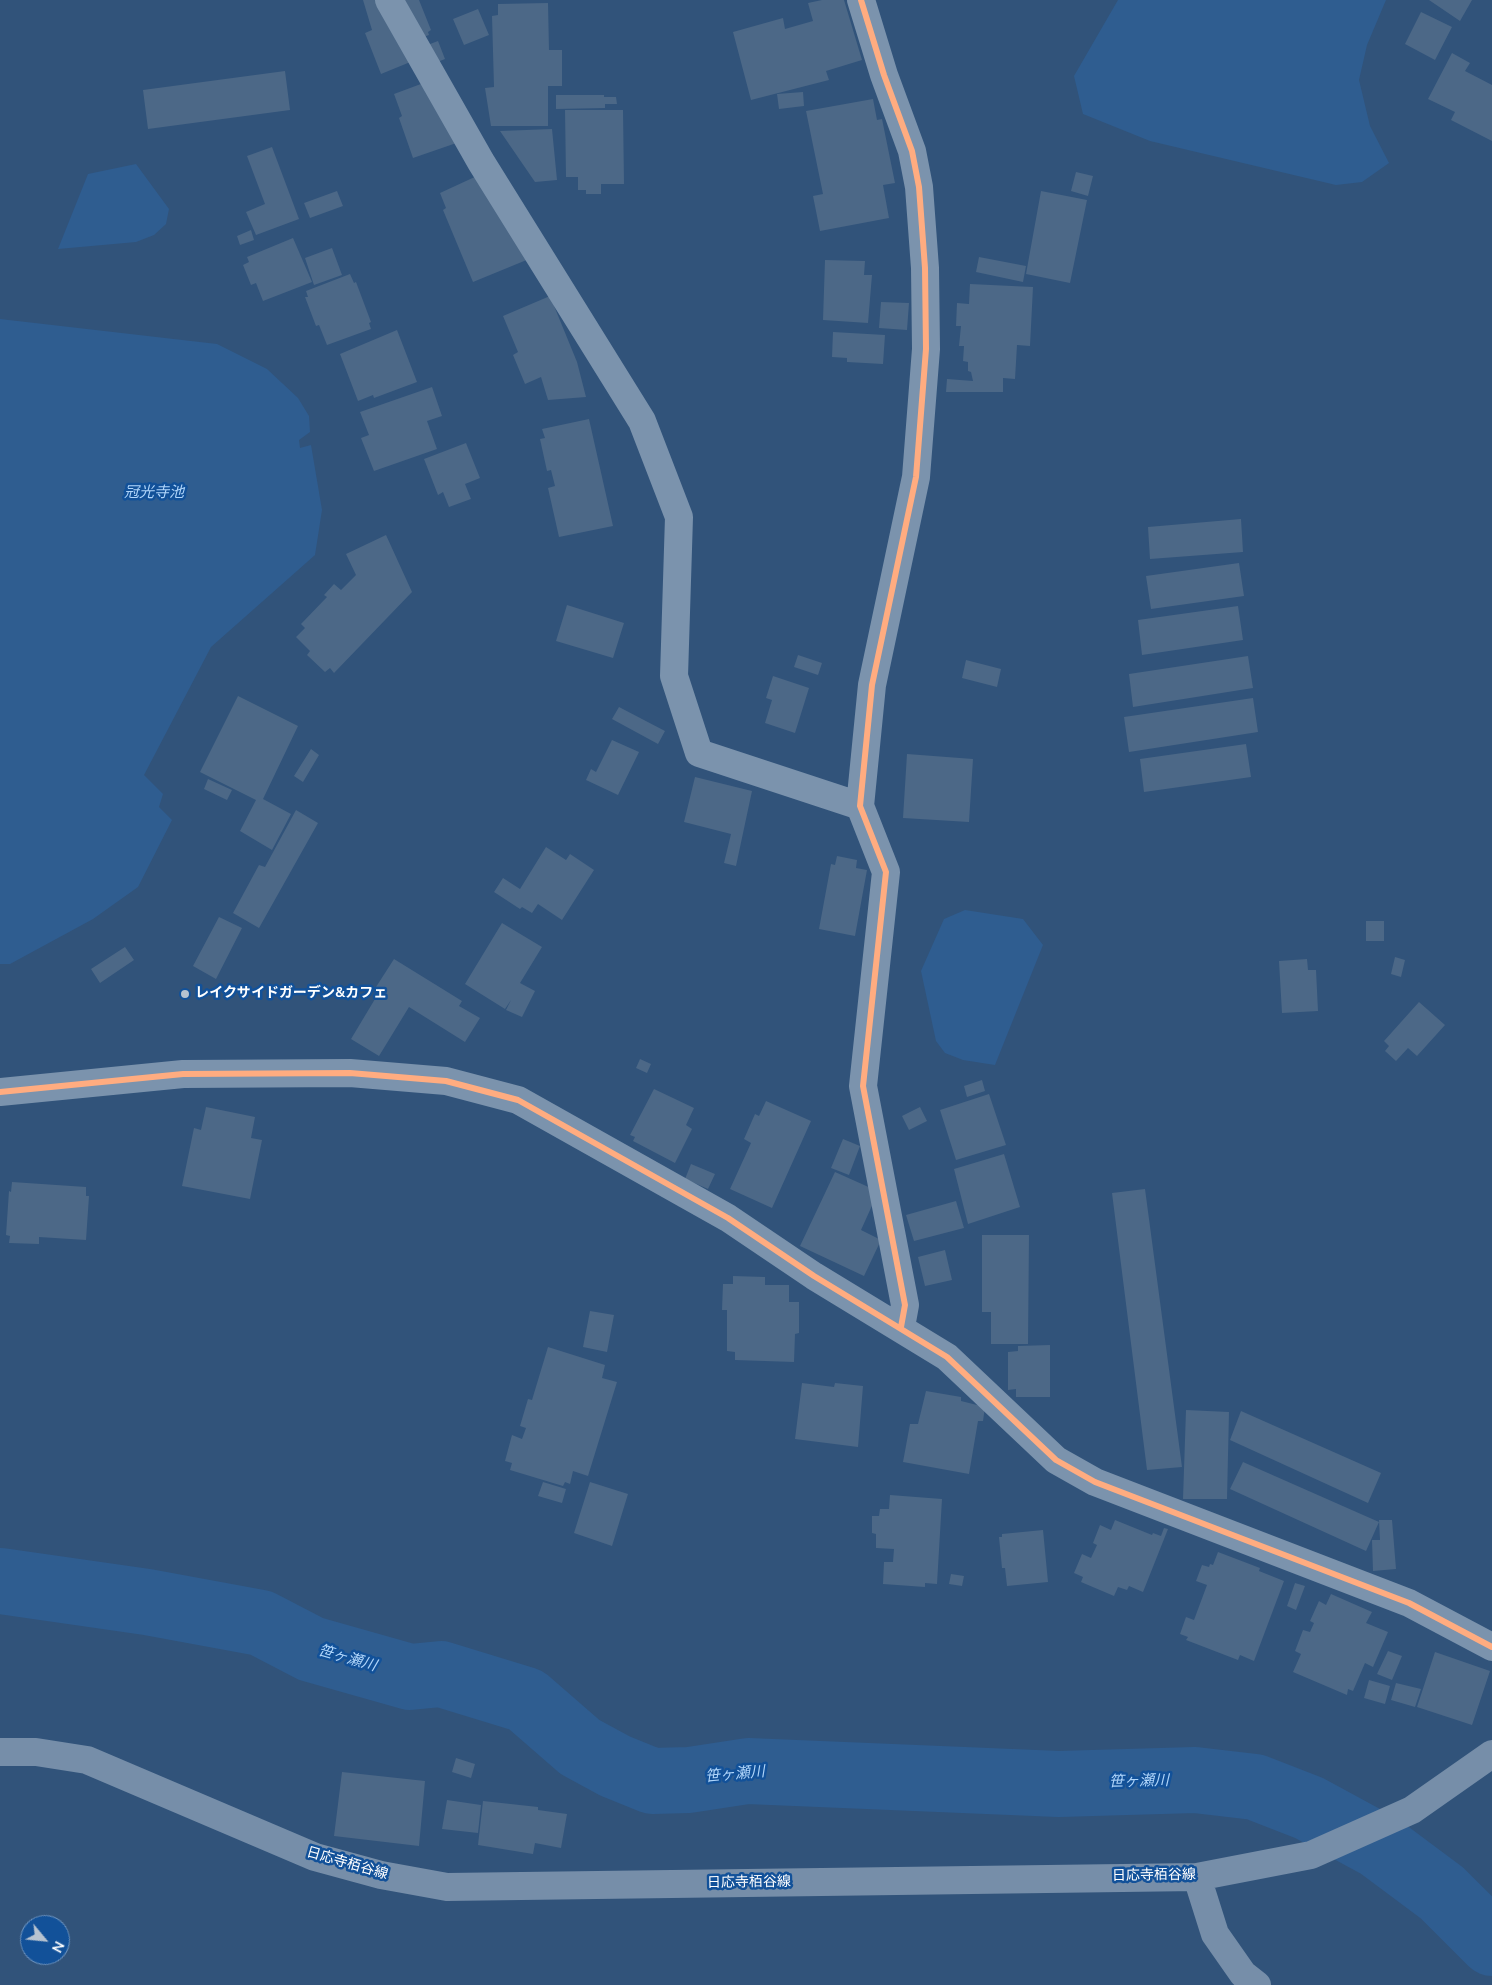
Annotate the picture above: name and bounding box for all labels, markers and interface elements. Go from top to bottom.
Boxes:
water label: 冠光寺池 [124,484,184,502]
place label: レイクサイドガーデン&カフェ [195,986,387,1002]
marker: レイクサイドガーデン&カフェ [179,988,191,1000]
water label: 笹ヶ瀬川 [316,1642,378,1676]
water label: 笹ヶ瀬川 [704,1763,766,1787]
water label: 笹ヶ瀬川 [1109,1772,1169,1792]
street label: 日応寺栢谷線 [304,1844,390,1884]
street label: 日応寺栢谷線 [1112,1867,1196,1885]
street label: 日応寺栢谷線 [707,1874,791,1892]
north arrow [20,1915,70,1965]
text: N [47,1938,69,1956]

